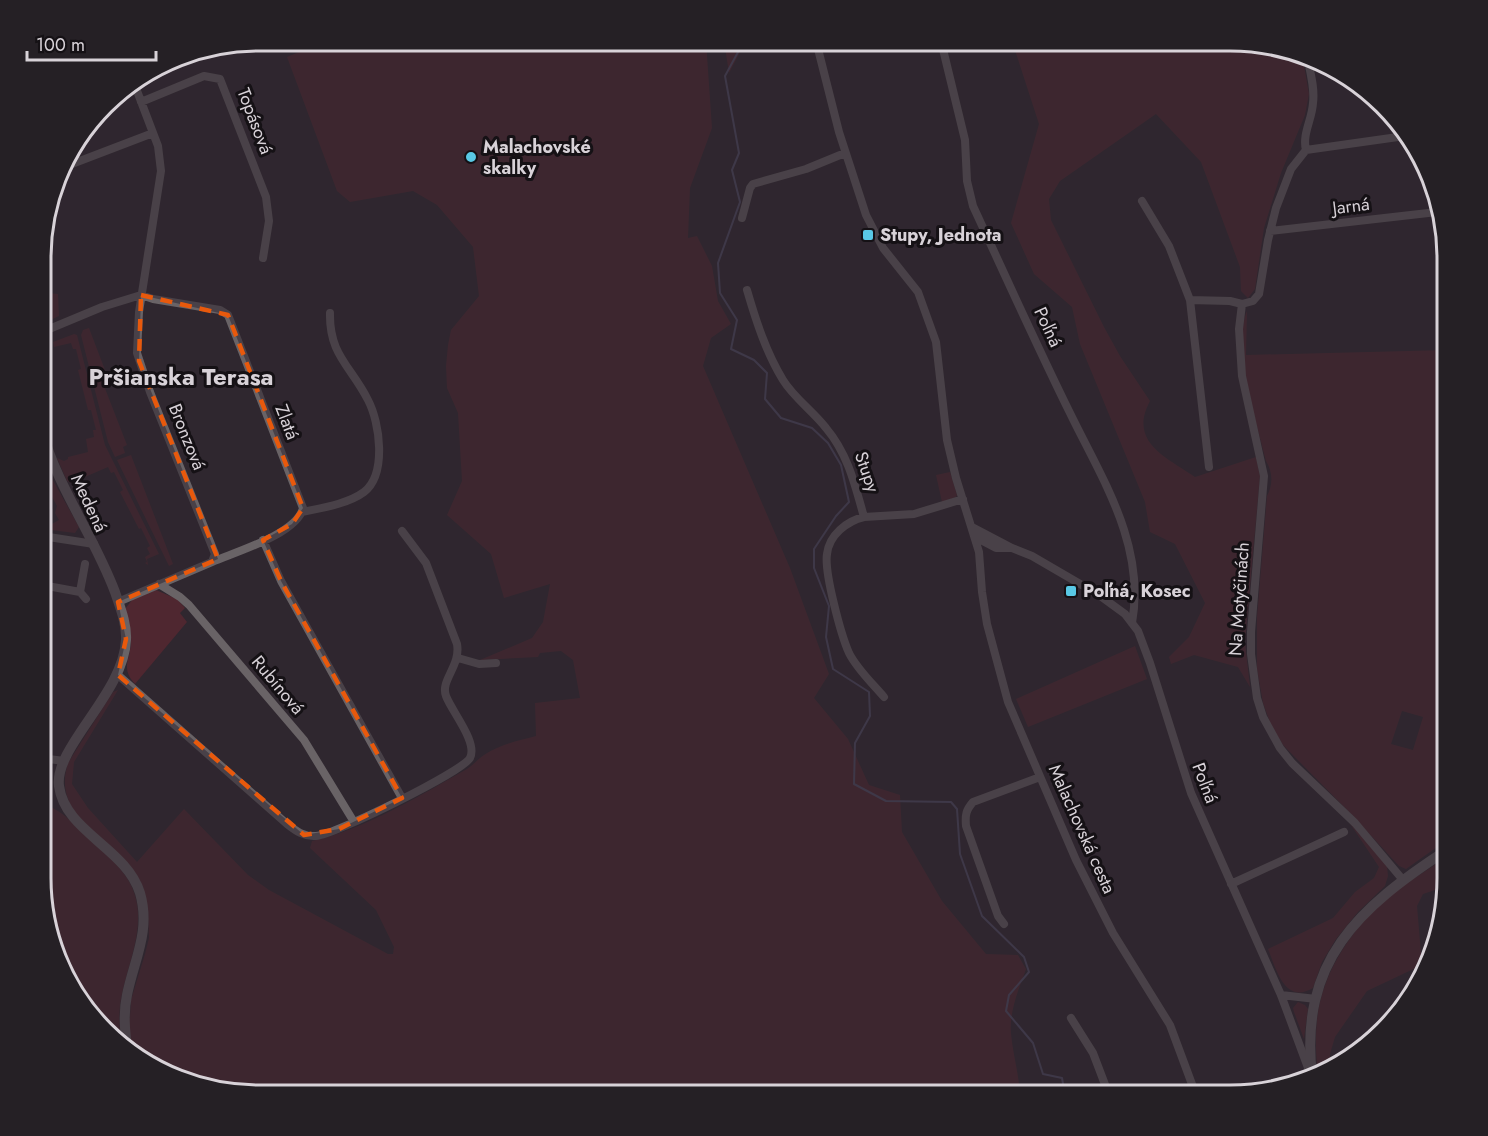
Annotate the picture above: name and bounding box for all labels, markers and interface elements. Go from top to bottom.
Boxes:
scale bar [27,24,156,62]
text: 100 m [36,32,85,58]
street label: Topásová [231,84,279,158]
place label: Malachovské skalky [483,134,591,181]
marker: Malachovské skalky [464,150,478,164]
street label: Jarná [1329,191,1371,221]
place label: Stupy, Jednota [880,222,1001,248]
marker: Stupy, Jednota [861,228,875,242]
street label: Poľná [1027,303,1069,351]
district label: Pršianska Terasa [88,359,274,394]
street label: Bronzová [162,400,212,474]
street label: Zlatá [268,401,306,443]
street label: Stupy [848,448,886,496]
street label: Medená [64,470,114,536]
street label: Na Motyčinách [1222,541,1256,657]
place label: Poľná, Kosec [1083,578,1191,604]
marker: Poľná, Kosec [1064,584,1078,598]
street label: Rubínová [245,650,311,720]
street label: Poľná [1185,759,1225,807]
street label: Malachovská cesta [1042,760,1122,898]

